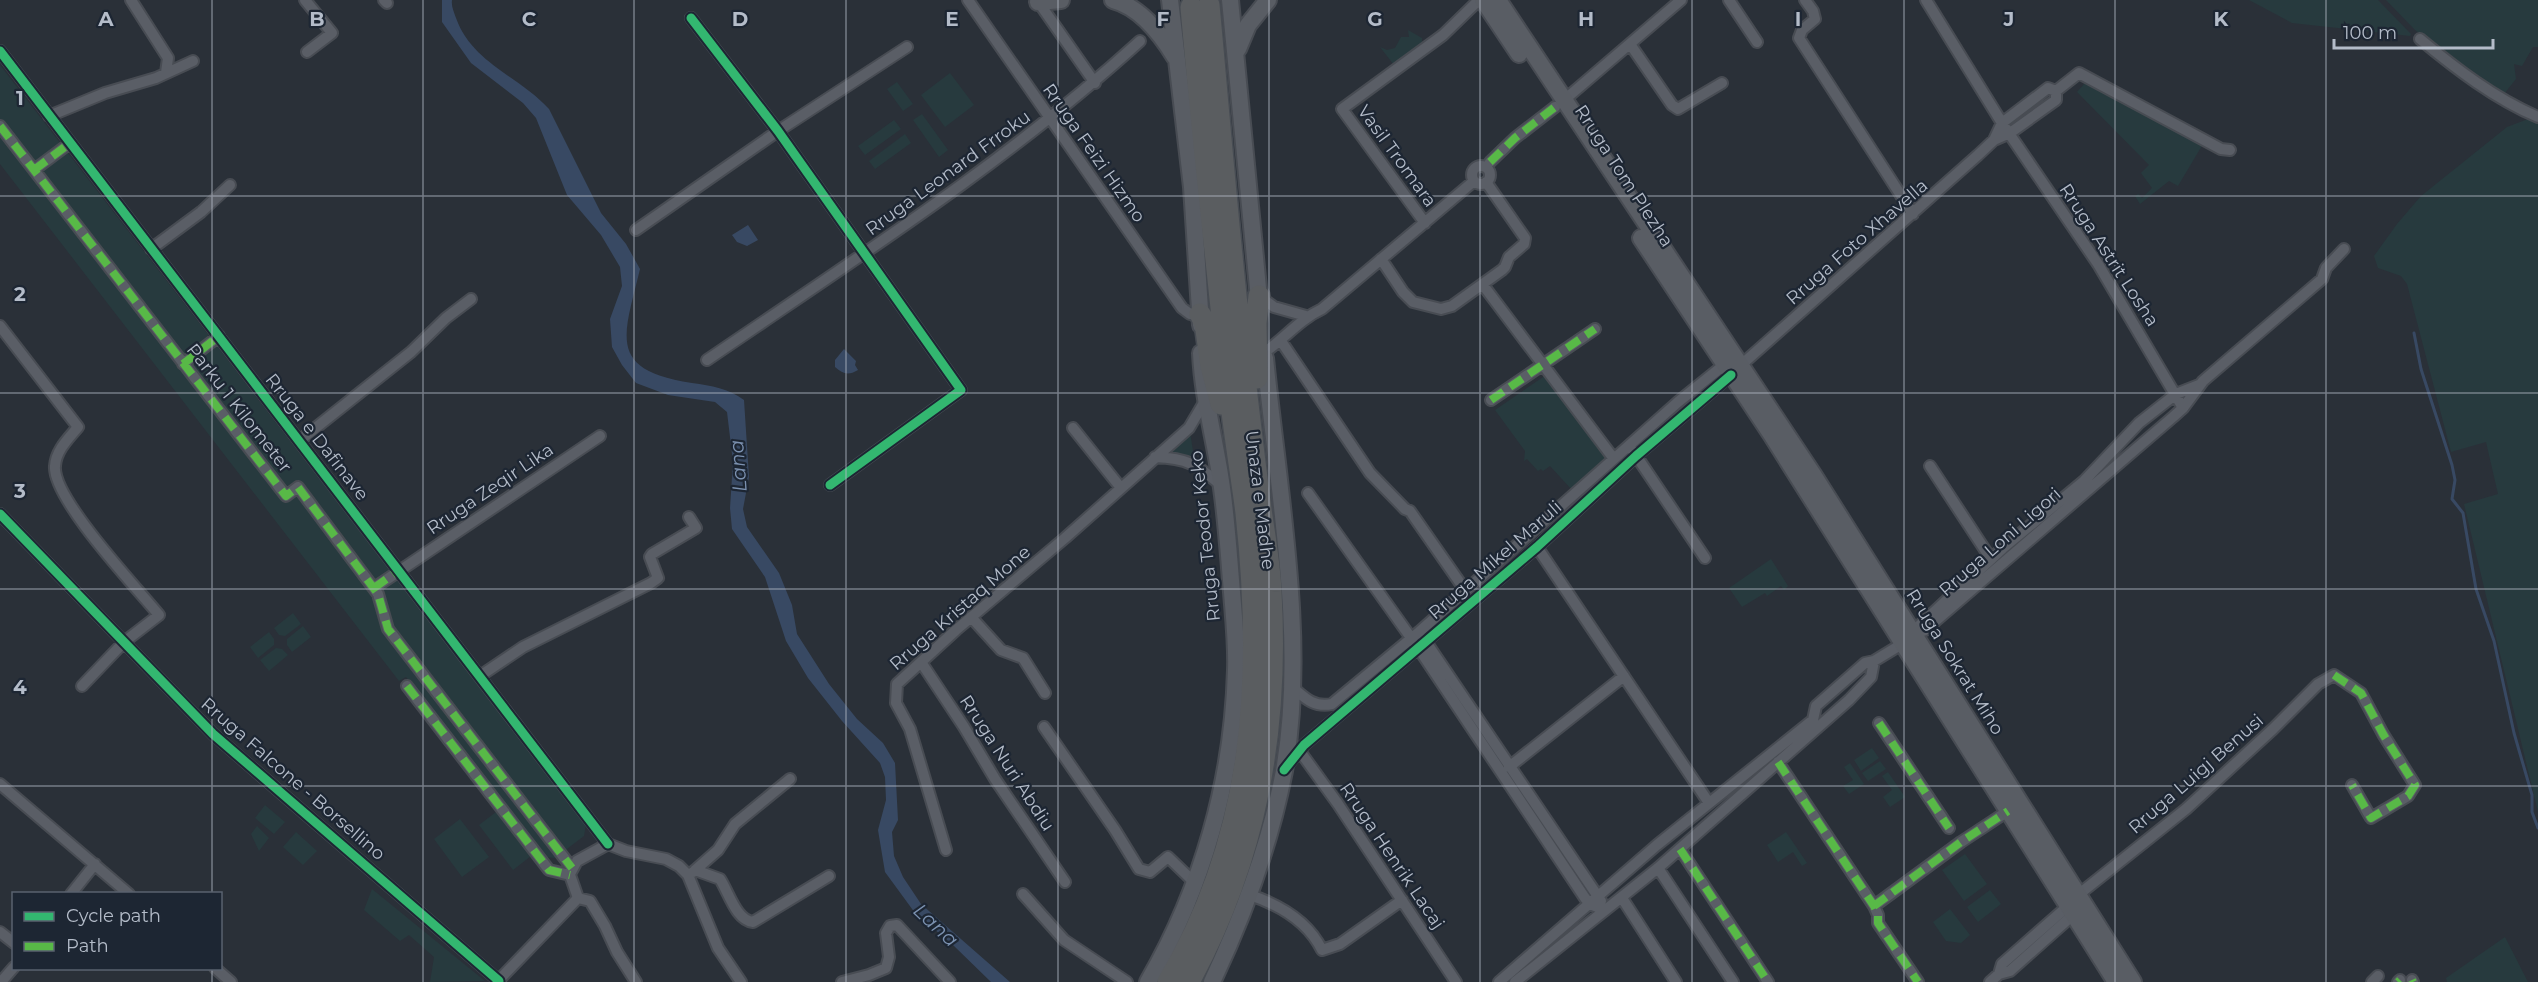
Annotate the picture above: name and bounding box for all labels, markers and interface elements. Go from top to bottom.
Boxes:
text: A [97,7,114,31]
text: B [309,7,325,31]
text: C [522,7,537,31]
text: D [732,7,748,31]
text: E [945,7,959,31]
text: F [1157,7,1170,31]
text: G [1367,7,1383,31]
text: H [1578,7,1594,31]
text: I [1795,7,1801,31]
text: J [2003,7,2014,31]
text: K [2214,7,2230,31]
scale bar [2334,12,2493,50]
text: 100 m [2343,22,2397,44]
street label: Rruga Feizi Hizmo [1038,79,1150,227]
text: 1 [16,86,24,110]
street label: Vasil Tromara [1353,101,1441,211]
street label: Rruga Tom Plezha [1570,101,1678,251]
street label: Rruga Leonard Frroku [861,106,1035,240]
street label: Rruga Foto Xhavella [1782,175,1932,309]
street label: Rruga Astrit Losha [2055,179,2163,331]
text: 2 [14,282,26,306]
street label: Parku 1 Kilometer [182,339,296,477]
street label: Rruga e Dafinave [261,369,373,505]
street label: Unaza e Madhe [1241,429,1279,571]
street label: Rruga Zeqir Lika [423,439,557,539]
water label: Lana [724,439,752,493]
street label: Rruga Teodor Keko [1185,449,1225,623]
text: 3 [13,479,26,503]
street label: Rruga Loni Ligori [1934,483,2066,601]
street label: Rruga Mikel Maruli [1424,496,1566,624]
street label: Rruga Kristaq Mone [885,541,1035,675]
street label: Rruga Sokrat Miho [1901,585,2009,739]
text: 4 [13,675,27,699]
street label: Rruga Nuri Abdiu [955,691,1059,835]
street label: Rruga Falcone - Borsellino [196,693,390,865]
street label: Rruga Luigj Benusi [2124,709,2268,839]
street label: Rruga Henrik Lacaj [1335,779,1449,933]
legend [12,892,222,970]
water label: Lana [909,898,963,952]
text: Cycle path [66,905,161,927]
text: Path [66,935,109,957]

